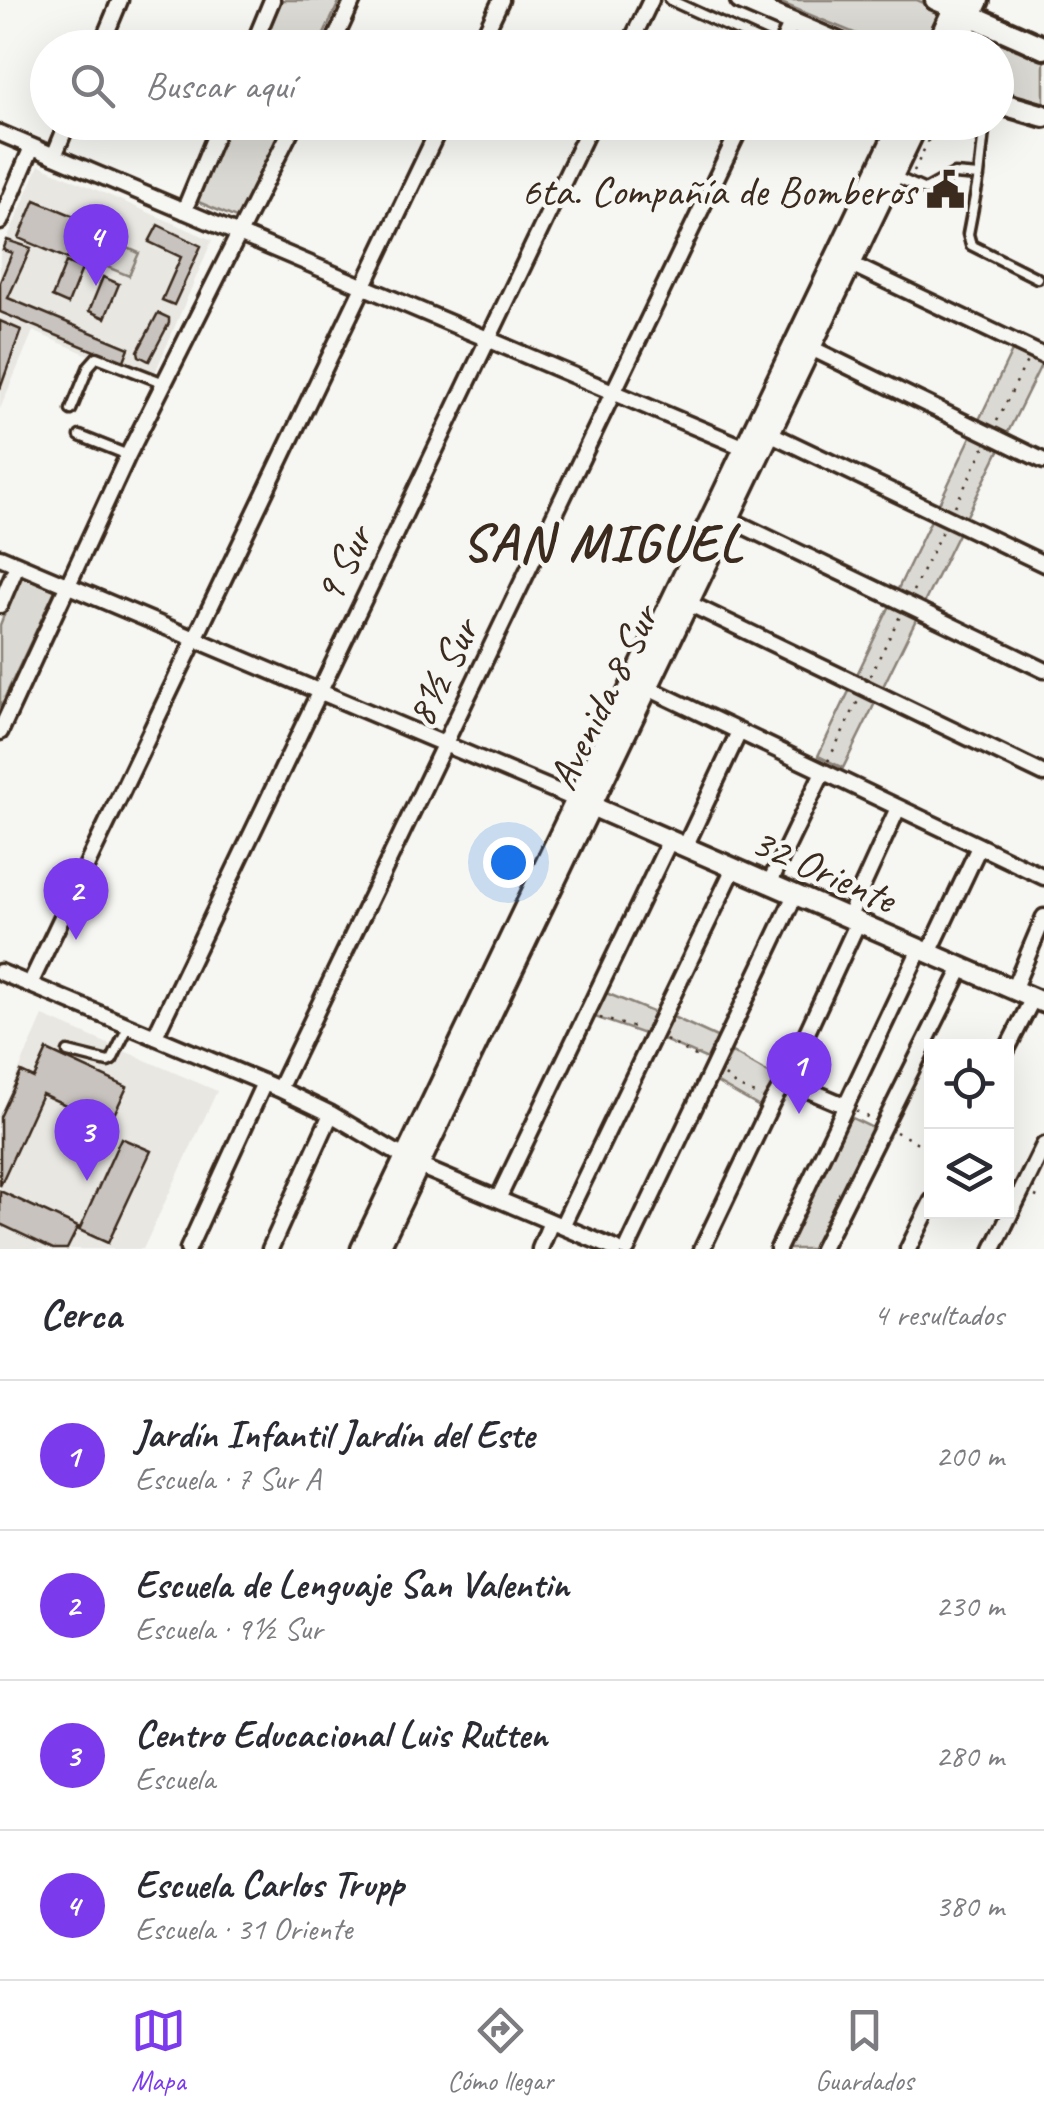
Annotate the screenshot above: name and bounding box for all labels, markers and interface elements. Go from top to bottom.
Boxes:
search box [30,30,1014,140]
icon: search [65,58,120,113]
text: Buscar aquí [145,62,294,109]
place label: 6ta. Compañía de Bomberos [521,165,920,218]
public building icon: 6ta. Compañía de Bomberos [925,169,967,211]
pin: 4 [64,204,128,286]
district label: SAN MIGUEL [462,510,744,576]
street label: 9 Sur [302,514,386,612]
street label: Avenida 8 Sur [536,593,672,798]
street label: 8½ Sur [394,607,493,735]
street label: 32 Oriente [743,815,906,926]
your location [483,837,534,888]
pin: 2 [44,858,108,940]
pin: 1 [766,1032,832,1114]
map controls [924,1039,1014,1219]
button: locate [924,1039,1014,1129]
pin: 3 [54,1098,120,1181]
button: layers [924,1129,1014,1219]
text: Cerca [40,1288,122,1341]
text: 4 resultados [873,1294,1004,1335]
text: Jardín Infantil Jardín del Este [135,1411,534,1458]
text: 1 [65,1435,80,1476]
text: 200 m [935,1435,1004,1476]
text: Escuela · 7 Sur A [135,1458,321,1499]
text: Escuela de Lenguaje San Valentin [135,1561,569,1608]
text: 2 [65,1585,80,1626]
text: 230 m [935,1585,1004,1626]
text: Escuela · 9½ Sur [135,1608,322,1649]
text: Centro Educacional Luis Rutten [135,1711,547,1758]
text: 3 [65,1735,80,1776]
text: 280 m [935,1735,1004,1776]
text: Escuela [135,1758,215,1799]
text: Escuela Carlos Trupp [135,1861,404,1908]
text: 4 [65,1885,80,1926]
text: 380 m [935,1885,1004,1926]
text: Escuela · 31 Oriente [135,1908,352,1949]
tab: Mapa [131,2003,186,2098]
tab: Cómo llegar [447,2003,553,2098]
tab: Guardados [815,2003,913,2098]

